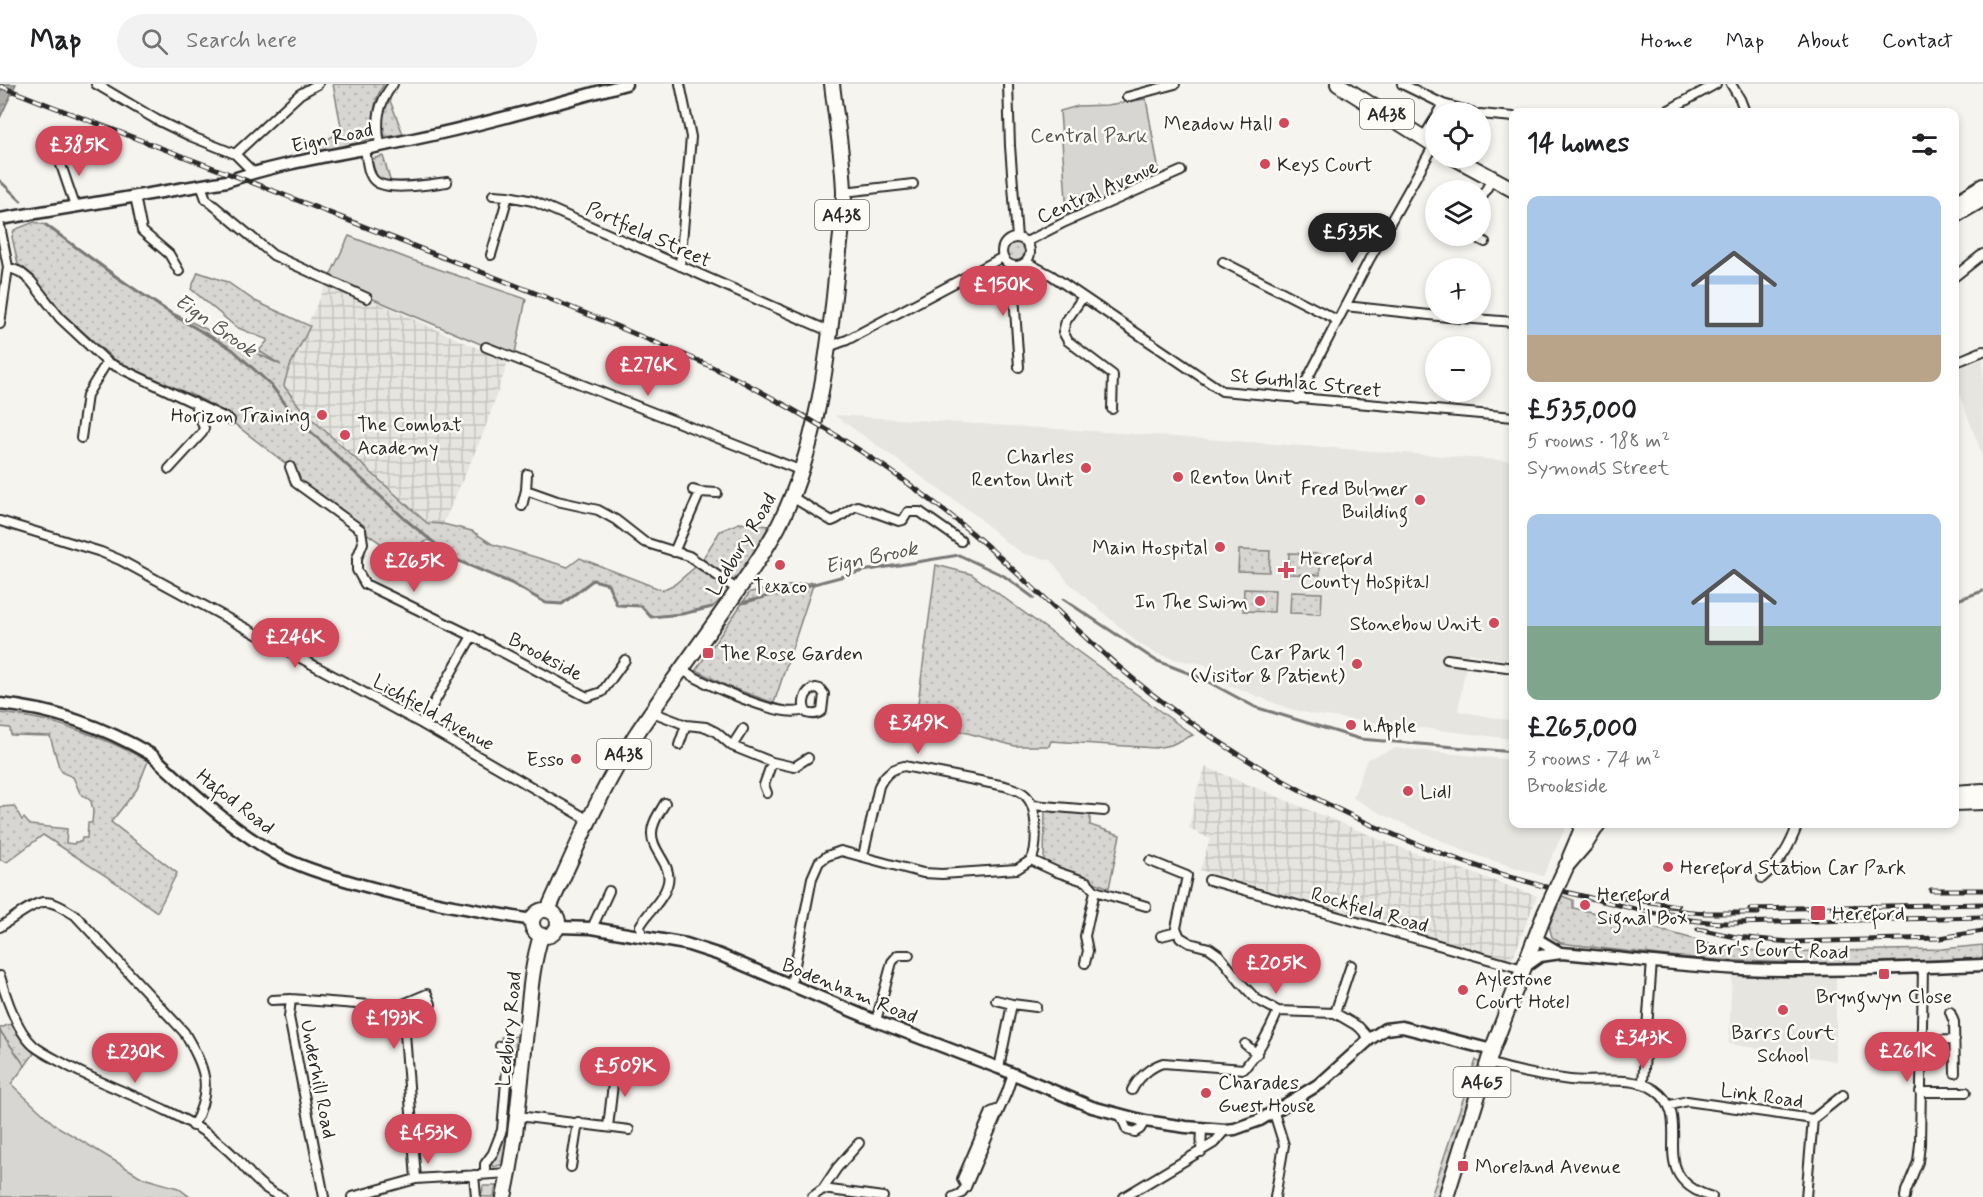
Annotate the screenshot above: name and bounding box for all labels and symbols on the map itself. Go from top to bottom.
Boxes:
road number: A438 [1360,99,1414,129]
place label: Meadow Hall [1164,111,1272,138]
marker: Meadow Hall [1277,116,1291,130]
street label: Eign Road [289,117,376,160]
park label: Central Park [1030,123,1148,150]
pin: £385K [37,126,121,177]
place label: Keys Court [1277,152,1372,179]
street label: Central Avenue [1033,154,1163,231]
marker: Keys Court [1258,157,1272,171]
street label: Portfield Street [582,196,715,275]
road number: A438 [815,200,869,230]
pin: £535K [1310,213,1394,264]
pin: £150K [961,266,1045,317]
water label: Eign Brook [169,287,263,365]
pin: £276K [606,346,690,397]
street label: St Guthlac Street [1229,362,1383,405]
place label: Horizon Training [171,403,310,431]
marker: Horizon Training [315,408,329,422]
place label: The Combat Academy [357,412,462,462]
marker: The Combat Academy [338,428,352,442]
place label: Charles Renton Unit [972,444,1074,494]
marker: Charles Renton Unit [1079,461,1093,475]
place label: Renton Unit [1190,465,1292,492]
marker: Renton Unit [1171,470,1185,484]
place label: Fred Bulmer Building [1301,476,1408,528]
street label: Ledbury Road [701,488,784,601]
marker: Fred Bulmer Building [1413,493,1427,507]
water label: Eign Brook [822,534,921,581]
place label: Main Hospital [1092,535,1208,562]
marker: Main Hospital [1213,540,1227,554]
pin: £265K [372,542,456,593]
place label: Hereford County Hospital [1300,546,1429,596]
marker: Texaco [773,558,787,572]
marker: Hereford County Hospital [1277,561,1295,579]
place label: Texaco [753,574,807,601]
place label: In The Swim [1135,589,1248,616]
marker: In The Swim [1253,594,1267,608]
place label: Stonebow Unit [1350,611,1482,638]
marker: Stonebow Unit [1487,616,1501,630]
pin: £246K [253,618,337,669]
street label: Brookside [503,626,587,688]
place label: Car Park 1 (Visitor & Patient) [1190,640,1345,690]
place label: The Rose Garden [720,641,863,668]
marker: The Rose Garden [701,646,715,660]
marker: Car Park 1 (Visitor & Patient) [1350,657,1364,671]
street label: Lichfield Avenue [368,669,499,758]
pin: £349K [876,704,960,755]
place label: h.Apple [1363,713,1417,741]
marker: h.Apple [1344,718,1358,732]
road number: A438 [597,739,651,769]
place label: Esso [526,747,564,774]
marker: Esso [569,752,583,766]
street label: Hafod Road [189,763,280,843]
place label: Lidl [1420,779,1451,806]
marker: Lidl [1401,784,1415,798]
place label: Hereford Station Car Park [1680,855,1906,884]
marker: Hereford Station Car Park [1661,860,1675,874]
street label: Rockfield Road [1308,881,1431,940]
place label: Hereford Signal Box [1597,882,1688,934]
marker: Hereford Signal Box [1578,898,1592,912]
place label: Hereford [1832,901,1905,930]
marker: Hereford [1809,904,1827,922]
street label: Barr's Court Road [1695,934,1849,967]
pin: £205K [1234,944,1318,995]
street label: Bodenham Road [778,952,921,1031]
place label: Aylestone Court Hotel [1475,966,1569,1016]
marker: Bryngwyn Close [1877,967,1891,981]
street label: Ledbury Road [490,970,529,1088]
marker: Aylestone Court Hotel [1456,983,1470,997]
place label: Bryngwyn Close [1816,984,1952,1013]
pin: £193K [352,999,436,1050]
marker: Barrs Court School [1776,1003,1790,1017]
street label: Underhill Road [293,1018,342,1141]
pin: £343K [1601,1019,1685,1070]
place label: Barrs Court School [1731,1020,1835,1070]
pin: £261K [1865,1032,1949,1083]
pin: £230K [93,1033,177,1084]
pin: £509K [583,1047,667,1098]
road number: A465 [1454,1067,1510,1097]
place label: Charades Guest House [1218,1070,1316,1120]
street label: Link Road [1719,1077,1805,1116]
marker: Charades Guest House [1199,1086,1213,1100]
pin: £453K [386,1114,470,1165]
place label: Moreland Avenue [1475,1154,1621,1181]
marker: Moreland Avenue [1456,1159,1470,1173]

